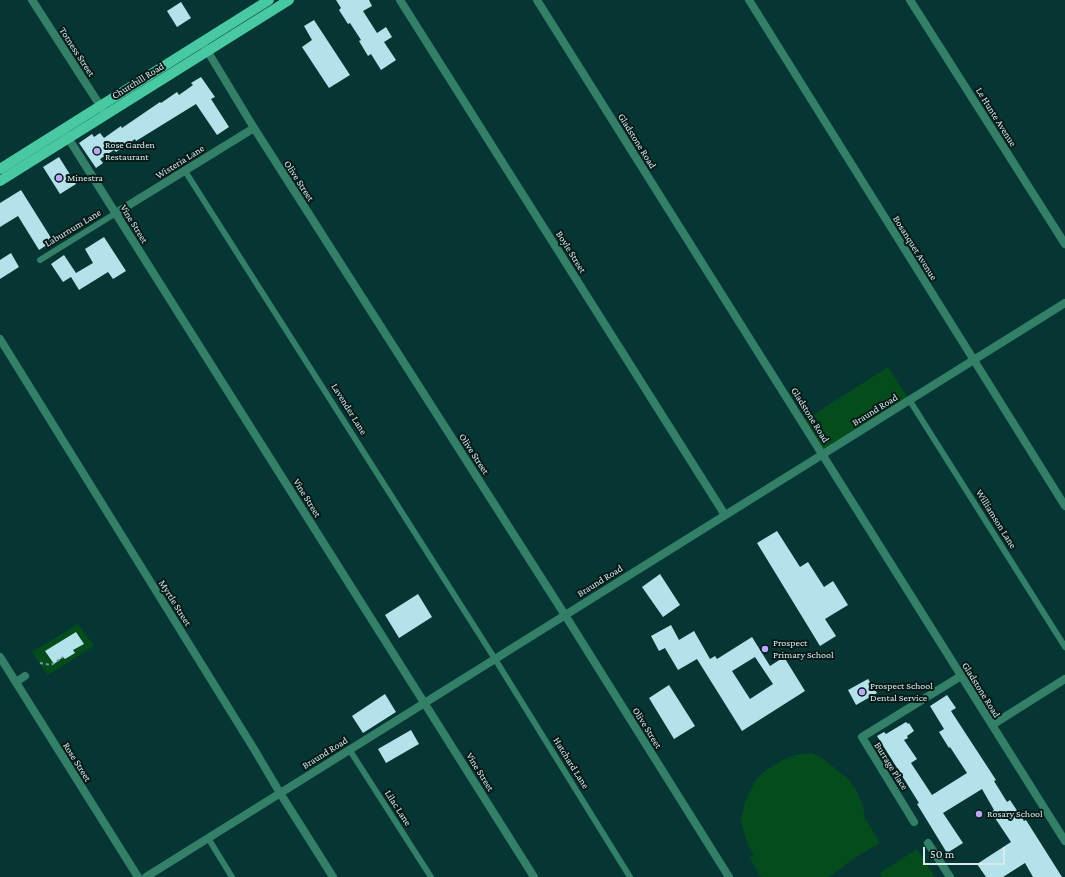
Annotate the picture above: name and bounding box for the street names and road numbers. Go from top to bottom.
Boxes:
street label: Totness Street [57,25,97,79]
street label: Churchill Road [110,60,166,102]
street label: Le Hunte Avenue [973,85,1019,149]
street label: Gladstone Road [615,111,659,171]
street label: Wisteria Lane [153,142,207,182]
street label: Olive Street [281,158,317,204]
street label: Vine Street [117,202,151,246]
street label: Laburnum Lane [43,206,103,250]
street label: Bosanquet Avenue [890,214,940,282]
street label: Boyle Street [553,229,589,275]
street label: Lavender Lane [328,381,370,437]
street label: Gladstone Road [788,385,832,445]
street label: Braund Road [850,391,900,429]
street label: Olive Street [456,431,492,477]
street label: Vine Street [290,476,324,520]
street label: Williamson Lane [973,487,1019,551]
street label: Braund Road [575,562,625,600]
street label: Myrtle Street [156,578,194,628]
street label: Gladstone Road [959,660,1003,720]
street label: Olive Street [630,705,664,751]
street label: Braund Road [300,734,350,772]
street label: Hatchard Lane [550,735,592,791]
street label: Rose Street [60,740,94,784]
street label: Burrage Place [872,740,910,792]
street label: Vine Street [463,750,497,794]
street label: Lilac Lane [382,788,414,828]

